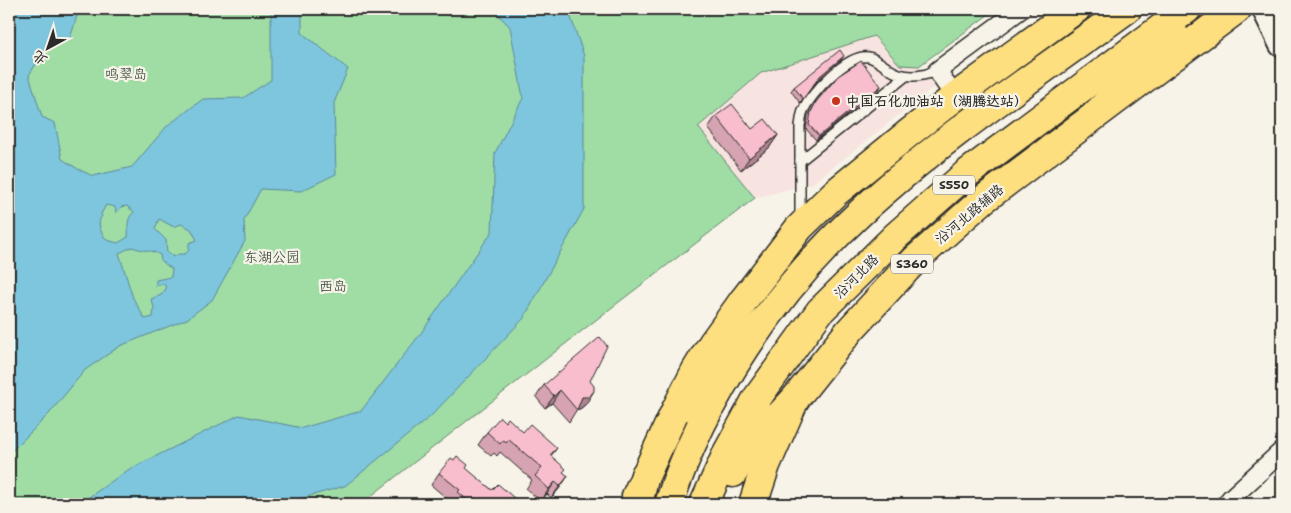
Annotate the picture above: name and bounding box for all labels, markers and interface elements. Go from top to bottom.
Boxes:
north arrow [22,22,72,72]
text: 北 [28,47,51,69]
park label: 鸣翠岛 [105,65,147,83]
place label: 中国石化加油站（湖腾达站） [846,92,1028,110]
marker: 中国石化加油站（湖腾达站） [830,95,842,107]
road number: S550 [933,176,975,194]
street label: 沿河北路辅路 [931,180,1007,248]
park label: 东湖公园 [244,248,300,266]
street label: 沿河北路 [830,250,882,302]
road number: S360 [891,254,933,274]
park label: 西岛 [319,277,347,295]

